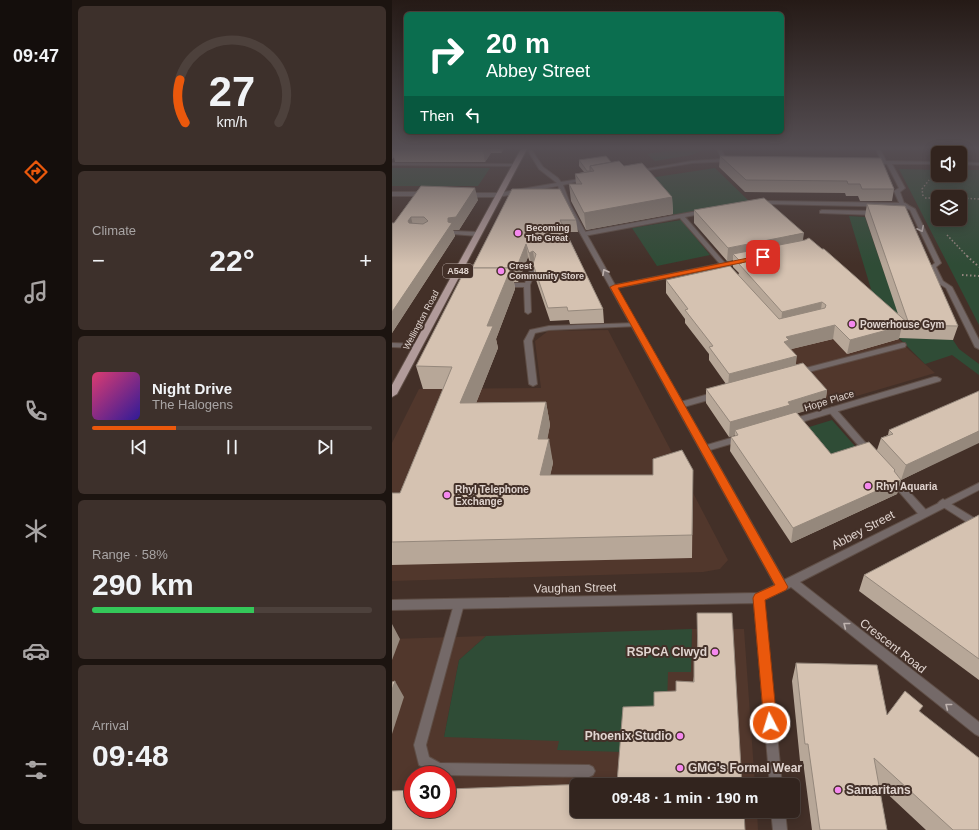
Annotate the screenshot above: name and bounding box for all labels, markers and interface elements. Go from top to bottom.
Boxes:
icon: right [420,28,472,80]
text: 20 m [486,28,550,59]
text: 09:47 [13,46,59,66]
text: Abbey Street [486,61,590,81]
text: 27 [209,68,255,115]
icon: left [462,104,484,126]
text: Then [420,107,454,124]
text: km/h [217,114,248,130]
map controls [931,146,967,226]
button: sound [931,146,967,182]
icon: directions [22,158,50,186]
button: layers [931,190,967,226]
text: Climate [92,223,136,238]
place label: Becoming The Great [526,223,570,243]
one-way arrow [916,225,924,232]
marker: Becoming The Great [513,228,523,238]
pin [746,240,780,274]
text: 22° [209,244,255,277]
icon: arrive [752,246,774,268]
text: − [92,248,105,273]
text: + [359,248,372,273]
place label: Crest Community Store [509,261,584,281]
road number: A548 [443,264,473,278]
marker: Crest Community Store [496,266,506,276]
one-way arrow [603,269,610,276]
icon: music [22,278,50,306]
street label: Wellington Road [401,289,441,351]
marker: Powerhouse Gym [847,319,857,329]
place label: Powerhouse Gym [860,319,945,330]
text: Night Drive [152,380,232,397]
street label: Hope Place [803,388,856,413]
icon: phone [22,397,50,425]
text: The Halogens [152,397,233,412]
icon: previous [128,436,150,458]
icon: pause [221,436,243,458]
icon: next [314,436,336,458]
marker: Rhyl Aquaria [863,481,873,491]
place label: Rhyl Aquaria [876,481,938,492]
place label: Rhyl Telephone Exchange [455,484,529,507]
marker: Rhyl Telephone Exchange [442,490,452,500]
street label: Abbey Street [829,507,898,552]
icon: climate [22,517,50,545]
text: Range · 58% [92,547,168,562]
text: 290 km [92,568,194,601]
street label: Vaughan Street [534,580,617,596]
street label: Crescent Road [857,616,929,676]
one-way arrow [844,623,851,630]
icon: car [22,637,50,665]
place label: RSPCA Clwyd [627,645,707,659]
marker: RSPCA Clwyd [710,647,720,657]
position arrow [749,702,791,744]
one-way arrow [946,703,953,710]
text: Arrival [92,718,129,733]
place label: Phoenix Studio [585,729,672,743]
marker: Phoenix Studio [675,731,685,741]
text: 09:48 [92,739,169,772]
icon: filters [22,756,50,784]
place label: GMG's Formal Wear [688,761,802,775]
marker: GMG's Formal Wear [675,763,685,773]
speed limit sign: 30 [404,766,456,818]
place label: Samaritans [846,783,911,797]
marker: Samaritans [833,785,843,795]
text: 09:48 · 1 min · 190 m [612,789,758,806]

